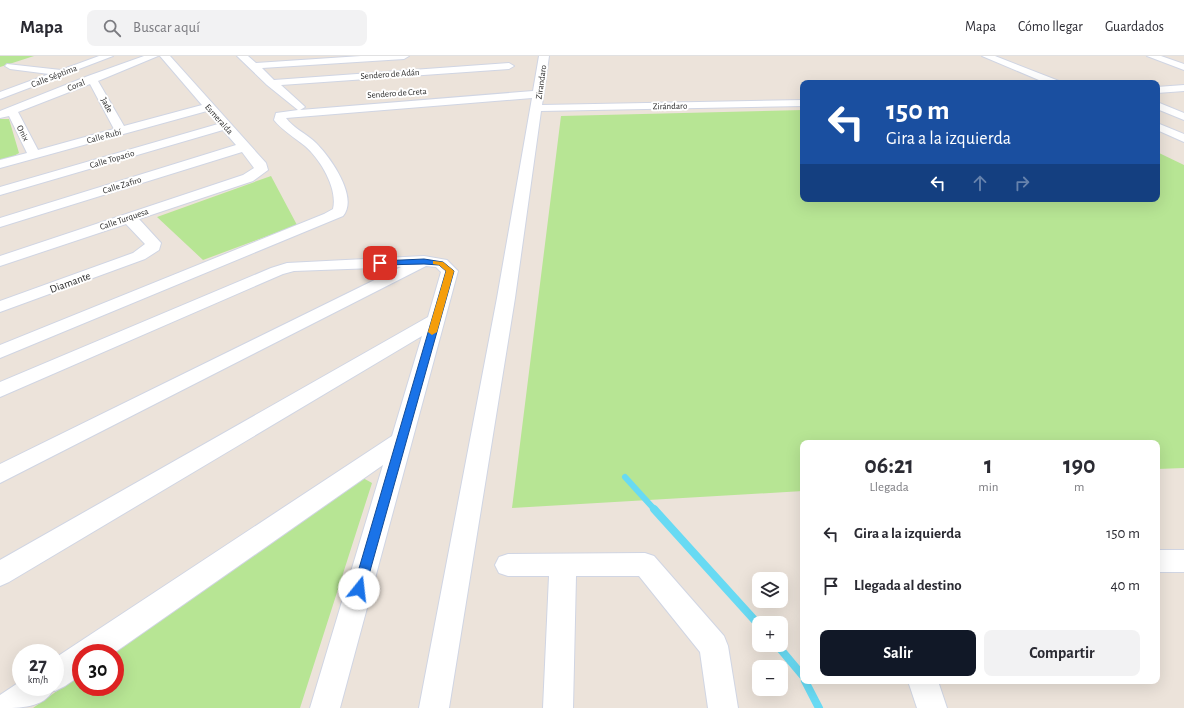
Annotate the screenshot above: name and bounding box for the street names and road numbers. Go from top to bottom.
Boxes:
street label: Calle Séptima [30,64,78,89]
street label: Zirandaro [535,64,548,100]
street label: Sendero de Adán [360,68,420,81]
street label: Coral [66,78,86,93]
street label: Sendero de Creta [367,87,427,100]
street label: Jade [99,96,114,114]
street label: Zirándaro [653,102,688,111]
street label: Esmeralda [203,103,234,136]
street label: Onix [15,124,30,143]
street label: Calle Rubí [86,127,123,145]
street label: Calle Topacio [89,149,136,170]
street label: Calle Zafiro [102,175,143,196]
street label: Calle Turquesa [99,207,150,232]
street label: Diamante [48,270,92,295]

